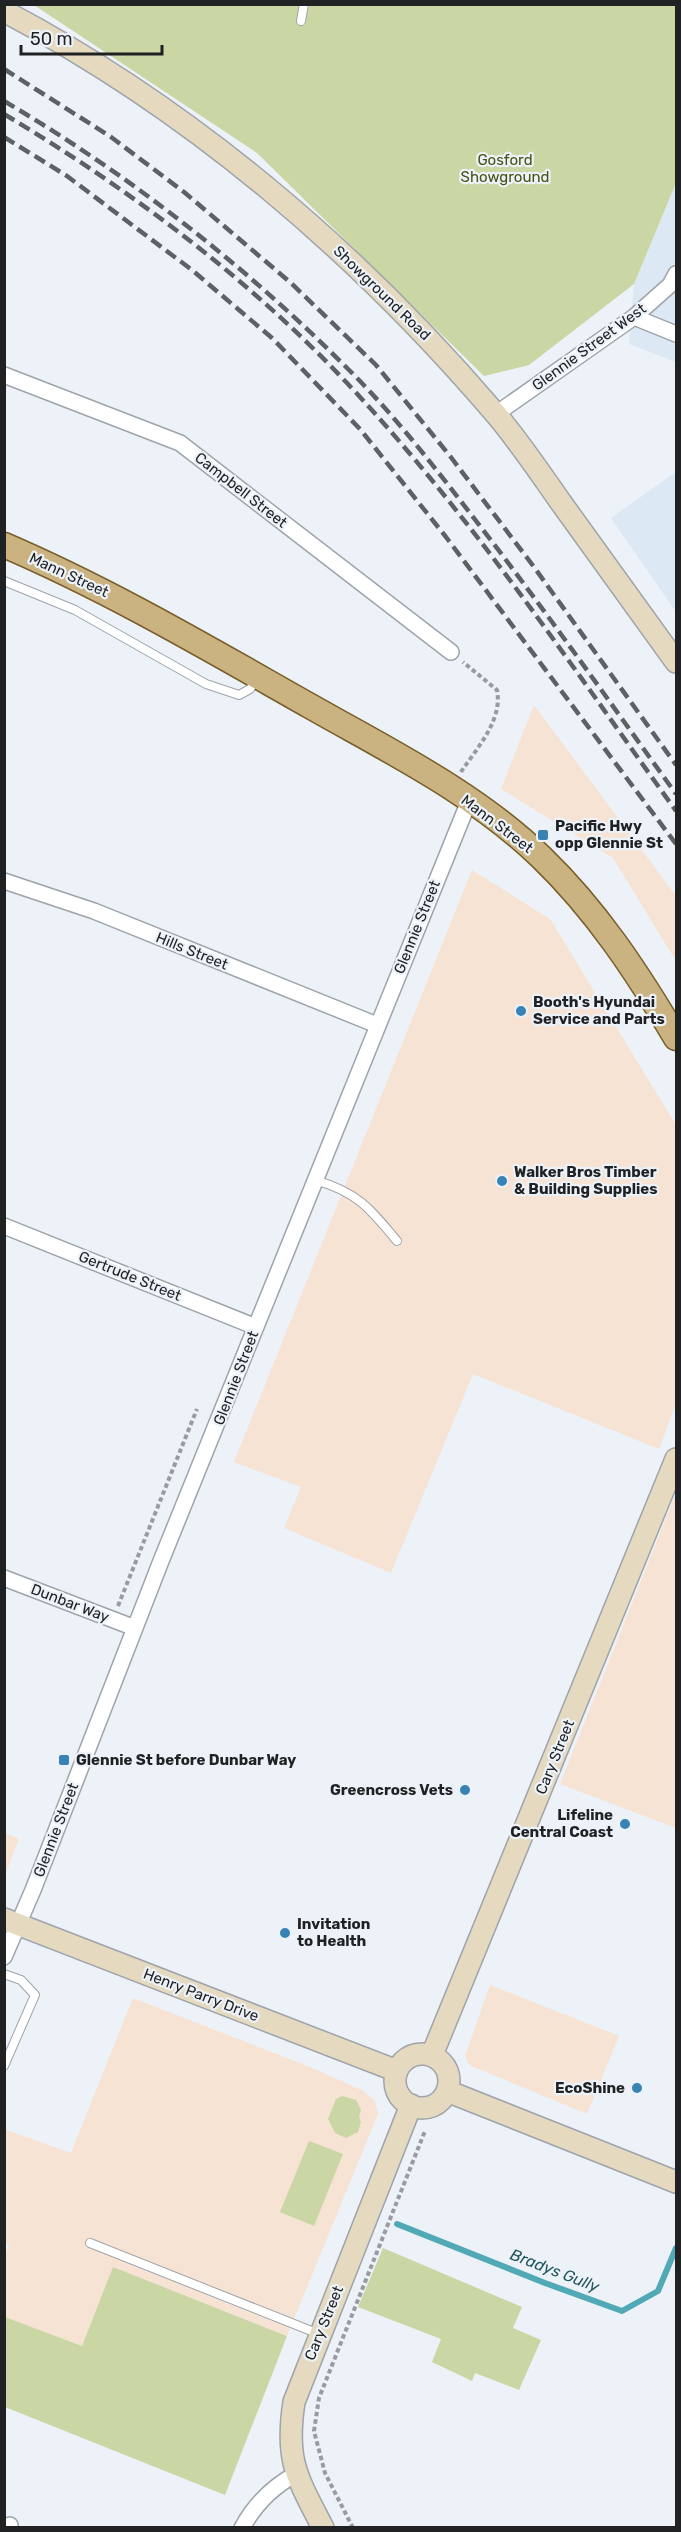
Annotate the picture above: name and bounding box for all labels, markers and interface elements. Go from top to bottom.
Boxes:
scale bar [21,18,162,56]
text: 50 m [30,28,73,50]
park label: Gosford Showground [461,151,549,186]
street label: Showground Road [330,242,434,344]
street label: Glennie Street West [528,300,650,394]
street label: Campbell Street [191,448,291,532]
street label: Mann Street [26,549,112,601]
street label: Mann Street [457,791,537,857]
place label: Pacific Hwy opp Glennie St [555,817,663,852]
marker: Pacific Hwy opp Glennie St [536,828,550,842]
street label: Glennie Street [390,877,444,977]
street label: Hills Street [153,928,231,974]
place label: Booth's Hyundai Service and Parts [533,993,665,1028]
marker: Booth's Hyundai Service and Parts [514,1004,528,1018]
place label: Walker Bros Timber & Building Supplies [514,1163,657,1198]
marker: Walker Bros Timber & Building Supplies [495,1174,509,1188]
street label: Gertrude Street [76,1247,184,1305]
street label: Glennie Street [210,1328,262,1428]
street label: Dunbar Way [28,1580,112,1626]
street label: Cary Street [532,1717,578,1797]
place label: Glennie St before Dunbar Way [76,1751,296,1769]
marker: Glennie St before Dunbar Way [57,1753,71,1767]
street label: Glennie Street [30,1780,82,1880]
place label: Greencross Vets [330,1781,453,1799]
marker: Greencross Vets [458,1783,472,1797]
place label: Lifeline Central Coast [510,1806,613,1841]
marker: Lifeline Central Coast [618,1817,632,1831]
place label: Invitation to Health [297,1915,370,1950]
marker: Invitation to Health [278,1926,292,1940]
street label: Henry Parry Drive [141,1965,261,2025]
place label: EcoShine [555,2079,625,2097]
marker: EcoShine [630,2081,644,2095]
water label: Bradys Gully [508,2245,603,2297]
street label: Cary Street [301,2283,347,2363]

